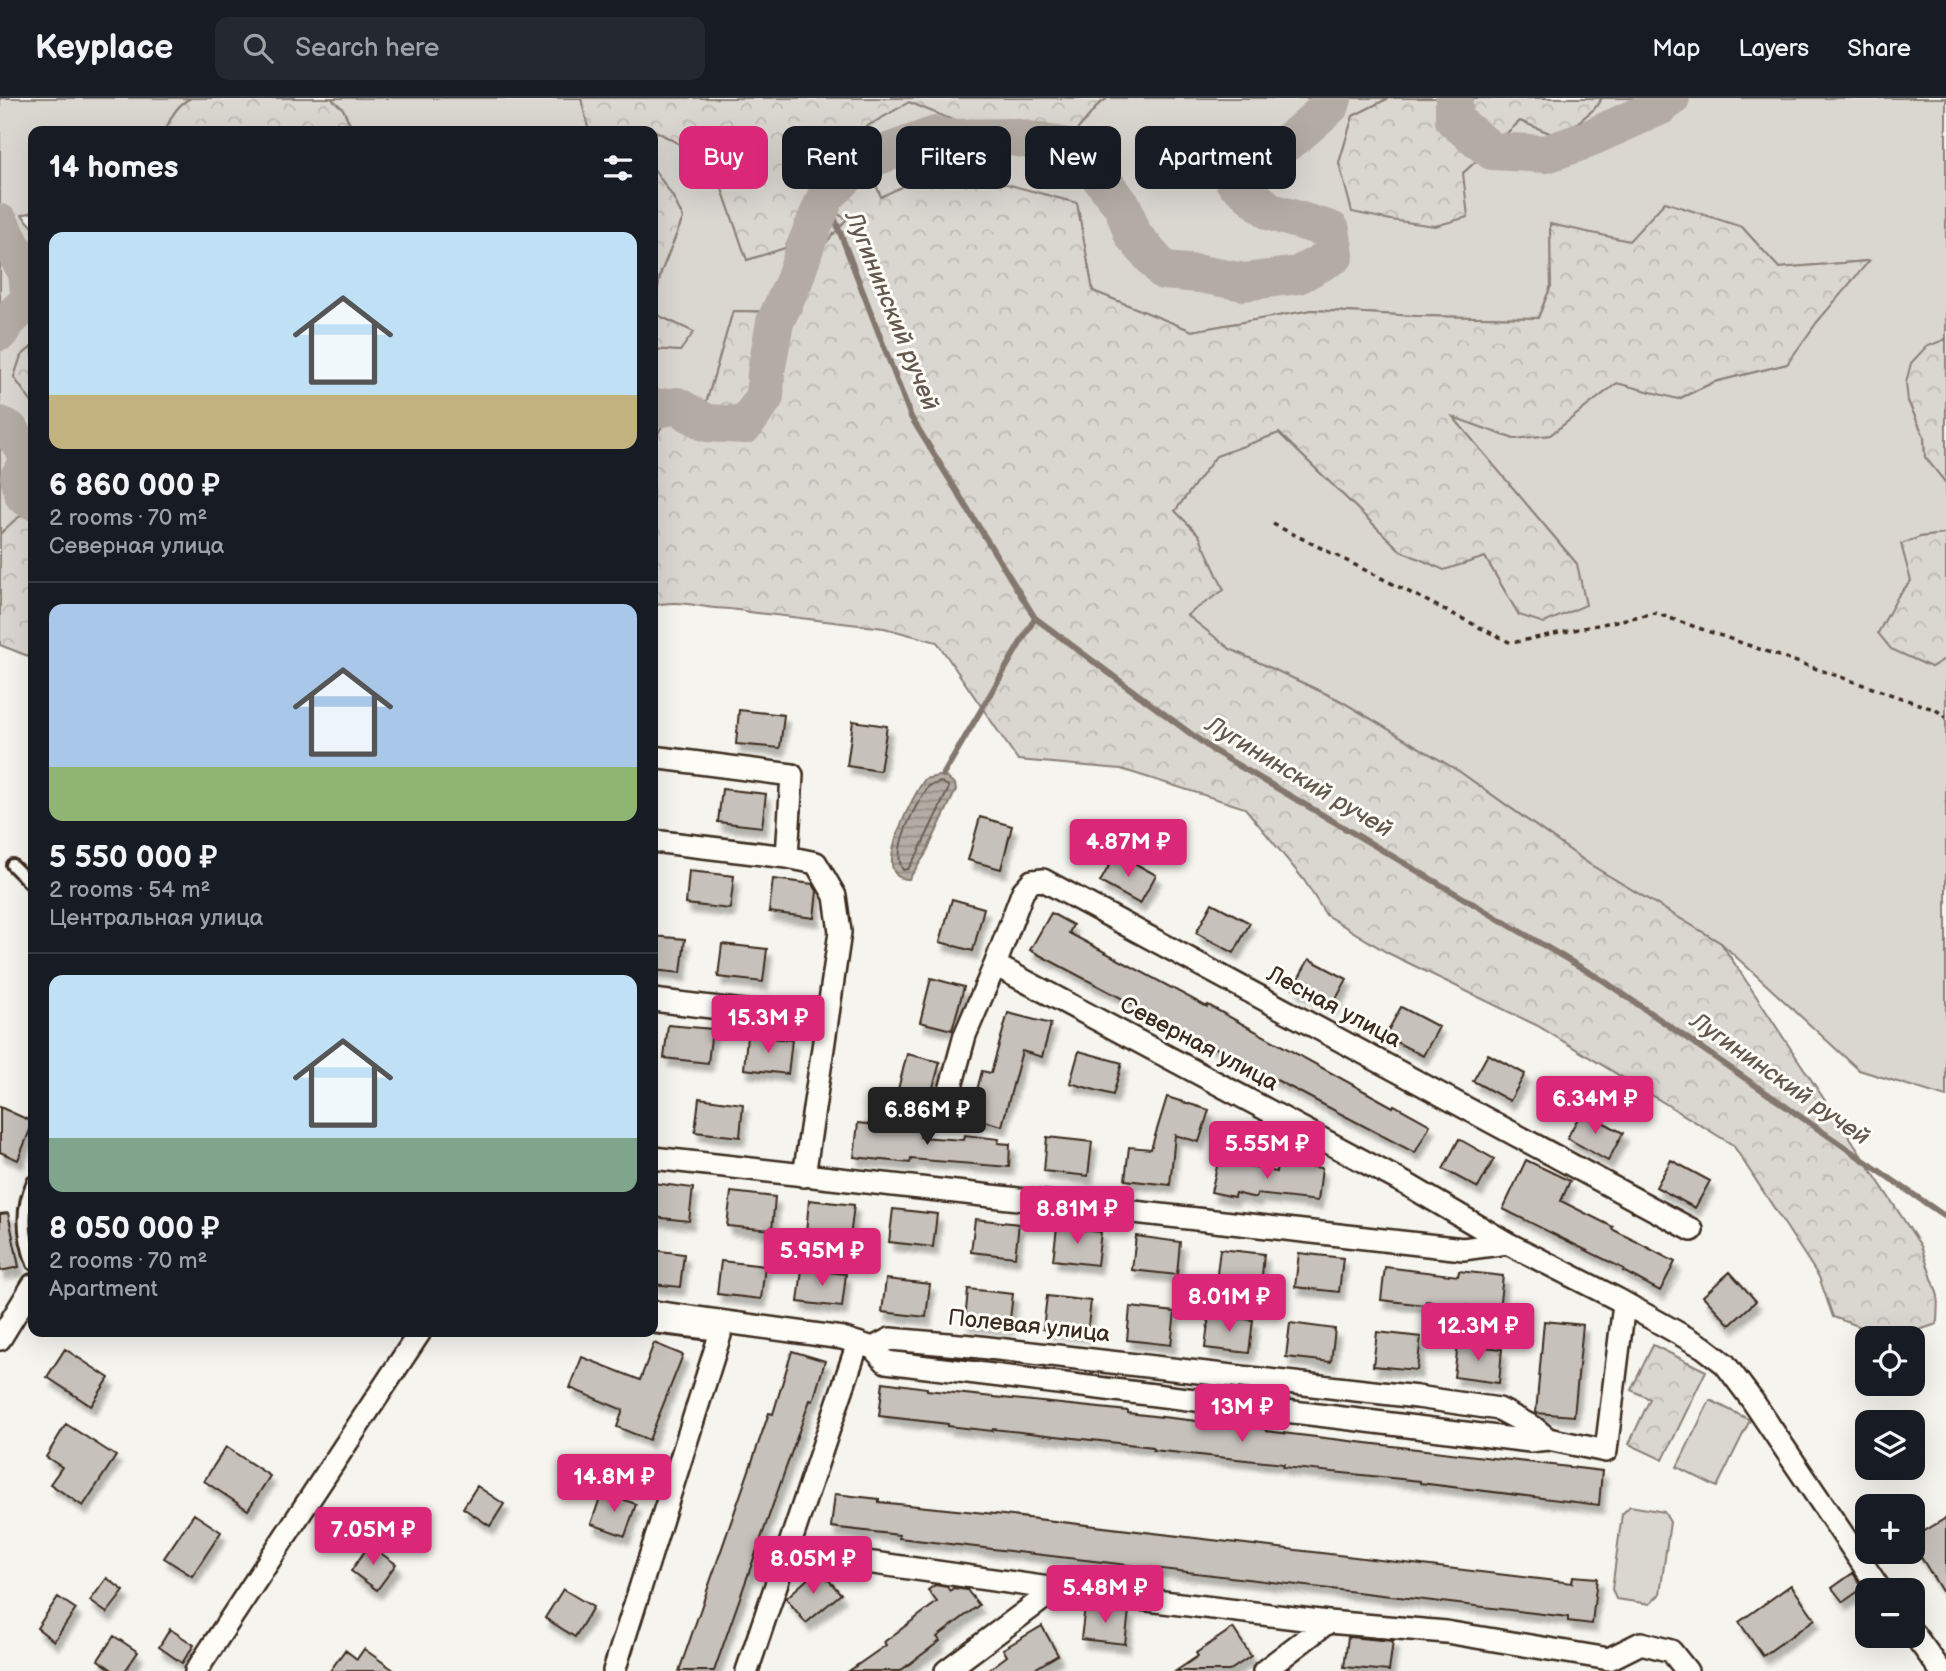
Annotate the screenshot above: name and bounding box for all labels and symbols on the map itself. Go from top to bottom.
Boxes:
water label: Лугининский ручей [838,205,945,415]
water label: Лугининский ручей [1199,709,1398,844]
pin: 4.87M ₽ [1063,820,1193,879]
street label: Лесная улица [1261,959,1406,1054]
street label: Северная улица [1115,990,1283,1098]
pin: 15.3M ₽ [703,996,833,1055]
water label: Лугининский ручей [1683,1005,1875,1152]
pin: 6.34M ₽ [1530,1076,1660,1136]
pin: 6.86M ₽ [862,1088,992,1147]
pin: 5.55M ₽ [1202,1122,1332,1181]
pin: 8.81M ₽ [1012,1186,1142,1246]
pin: 5.95M ₽ [757,1228,887,1288]
pin: 8.01M ₽ [1164,1274,1294,1334]
street label: Полевая улица [946,1304,1112,1348]
pin: 12.3M ₽ [1413,1304,1543,1363]
pin: 13M ₽ [1193,1384,1291,1444]
pin: 14.8M ₽ [549,1454,679,1514]
pin: 7.05M ₽ [308,1508,438,1567]
pin: 8.05M ₽ [748,1536,878,1596]
pin: 5.48M ₽ [1040,1566,1170,1625]

